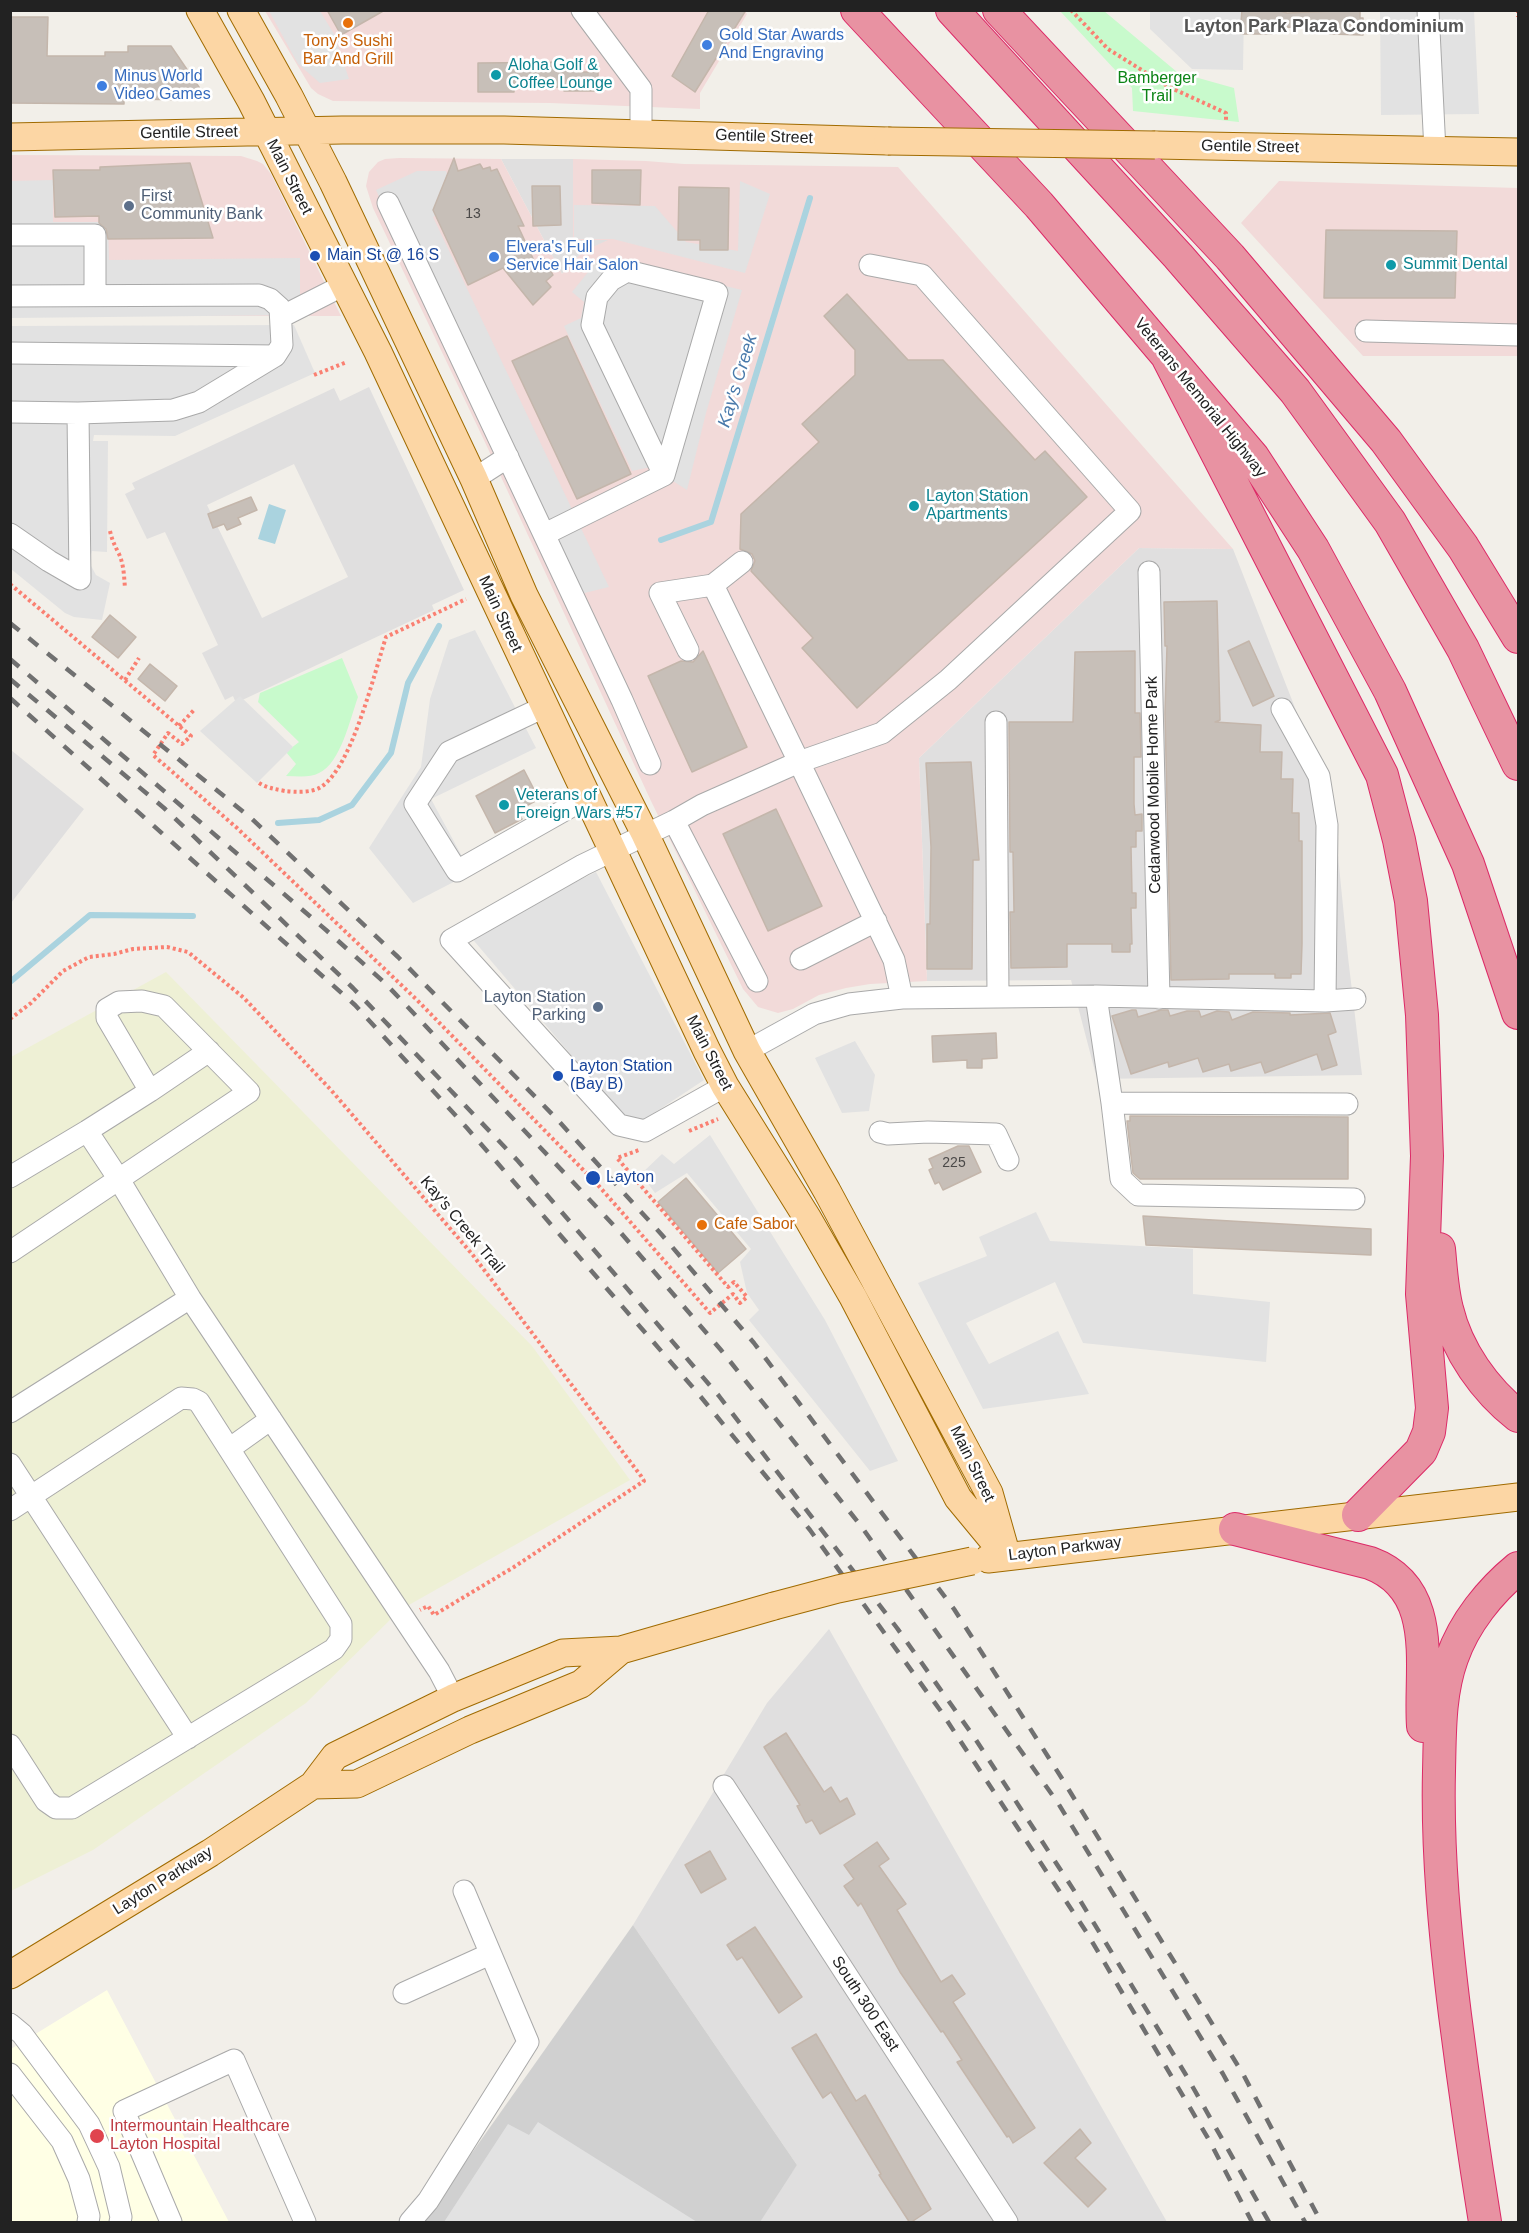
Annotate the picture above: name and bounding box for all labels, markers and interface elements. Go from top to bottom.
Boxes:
marker: Tony's Sushi Bar And Grill [341,16,355,30]
district label: Layton Park Plaza Condominium [1184,16,1464,38]
place label: Gold Star Awards And Engraving [719,26,844,64]
place label: Tony's Sushi Bar And Grill [303,32,393,70]
marker: Gold Star Awards And Engraving [700,38,714,52]
place label: Aloha Golf & Coffee Lounge [508,56,613,94]
place label: Minus World Video Games [114,67,211,105]
marker: Aloha Golf & Coffee Lounge [489,68,503,82]
park label: Bamberger Trail [1117,69,1197,107]
marker: Minus World Video Games [95,79,109,93]
street label: Gentile Street [140,123,238,143]
street label: Gentile Street [715,126,813,148]
street label: Main Street [262,136,316,218]
street label: Gentile Street [1201,137,1299,157]
place label: First Community Bank [141,187,263,225]
marker: First Community Bank [122,199,136,213]
house number: 13 [465,206,481,222]
place label: Elvera's Full Service Hair Salon [506,238,638,276]
place label: Main St @ 16 S [327,246,439,266]
marker: Main St @ 16 S [308,249,322,263]
marker: Elvera's Full Service Hair Salon [487,250,501,264]
place label: Summit Dental [1403,255,1508,275]
marker: Summit Dental [1384,258,1398,272]
street label: Veterans Memorial Highway [1130,315,1270,481]
water label: Kay's Creek [714,332,762,430]
place label: Layton Station Apartments [926,487,1028,525]
marker: Layton Station Apartments [907,499,921,513]
street label: Main Street [474,573,526,655]
street label: Cedarwood Mobile Home Park [1143,676,1165,894]
place label: Veterans of Foreign Wars #57 [516,786,643,824]
marker: Veterans of Foreign Wars #57 [497,798,511,812]
place label: Layton Station Parking [484,988,586,1026]
marker: Layton Station Parking [591,1000,605,1014]
street label: Main Street [682,1012,736,1094]
place label: Layton Station (Bay B) [570,1057,672,1095]
marker: Layton Station (Bay B) [551,1069,565,1083]
house number: 225 [942,1155,966,1171]
place label: Layton [606,1168,654,1188]
marker: Layton [584,1169,602,1187]
street label: Kay's Creek Trail [416,1173,508,1277]
place label: Cafe Sabor [714,1215,795,1235]
marker: Cafe Sabor [695,1218,709,1232]
street label: Main Street [945,1423,999,1505]
street label: Layton Parkway [1007,1533,1123,1565]
street label: Layton Parkway [110,1843,216,1919]
street label: South 300 East [827,1953,903,2055]
place label: Intermountain Healthcare Layton Hospital [110,2117,290,2155]
marker: Intermountain Healthcare Layton Hospital [88,2127,106,2145]

